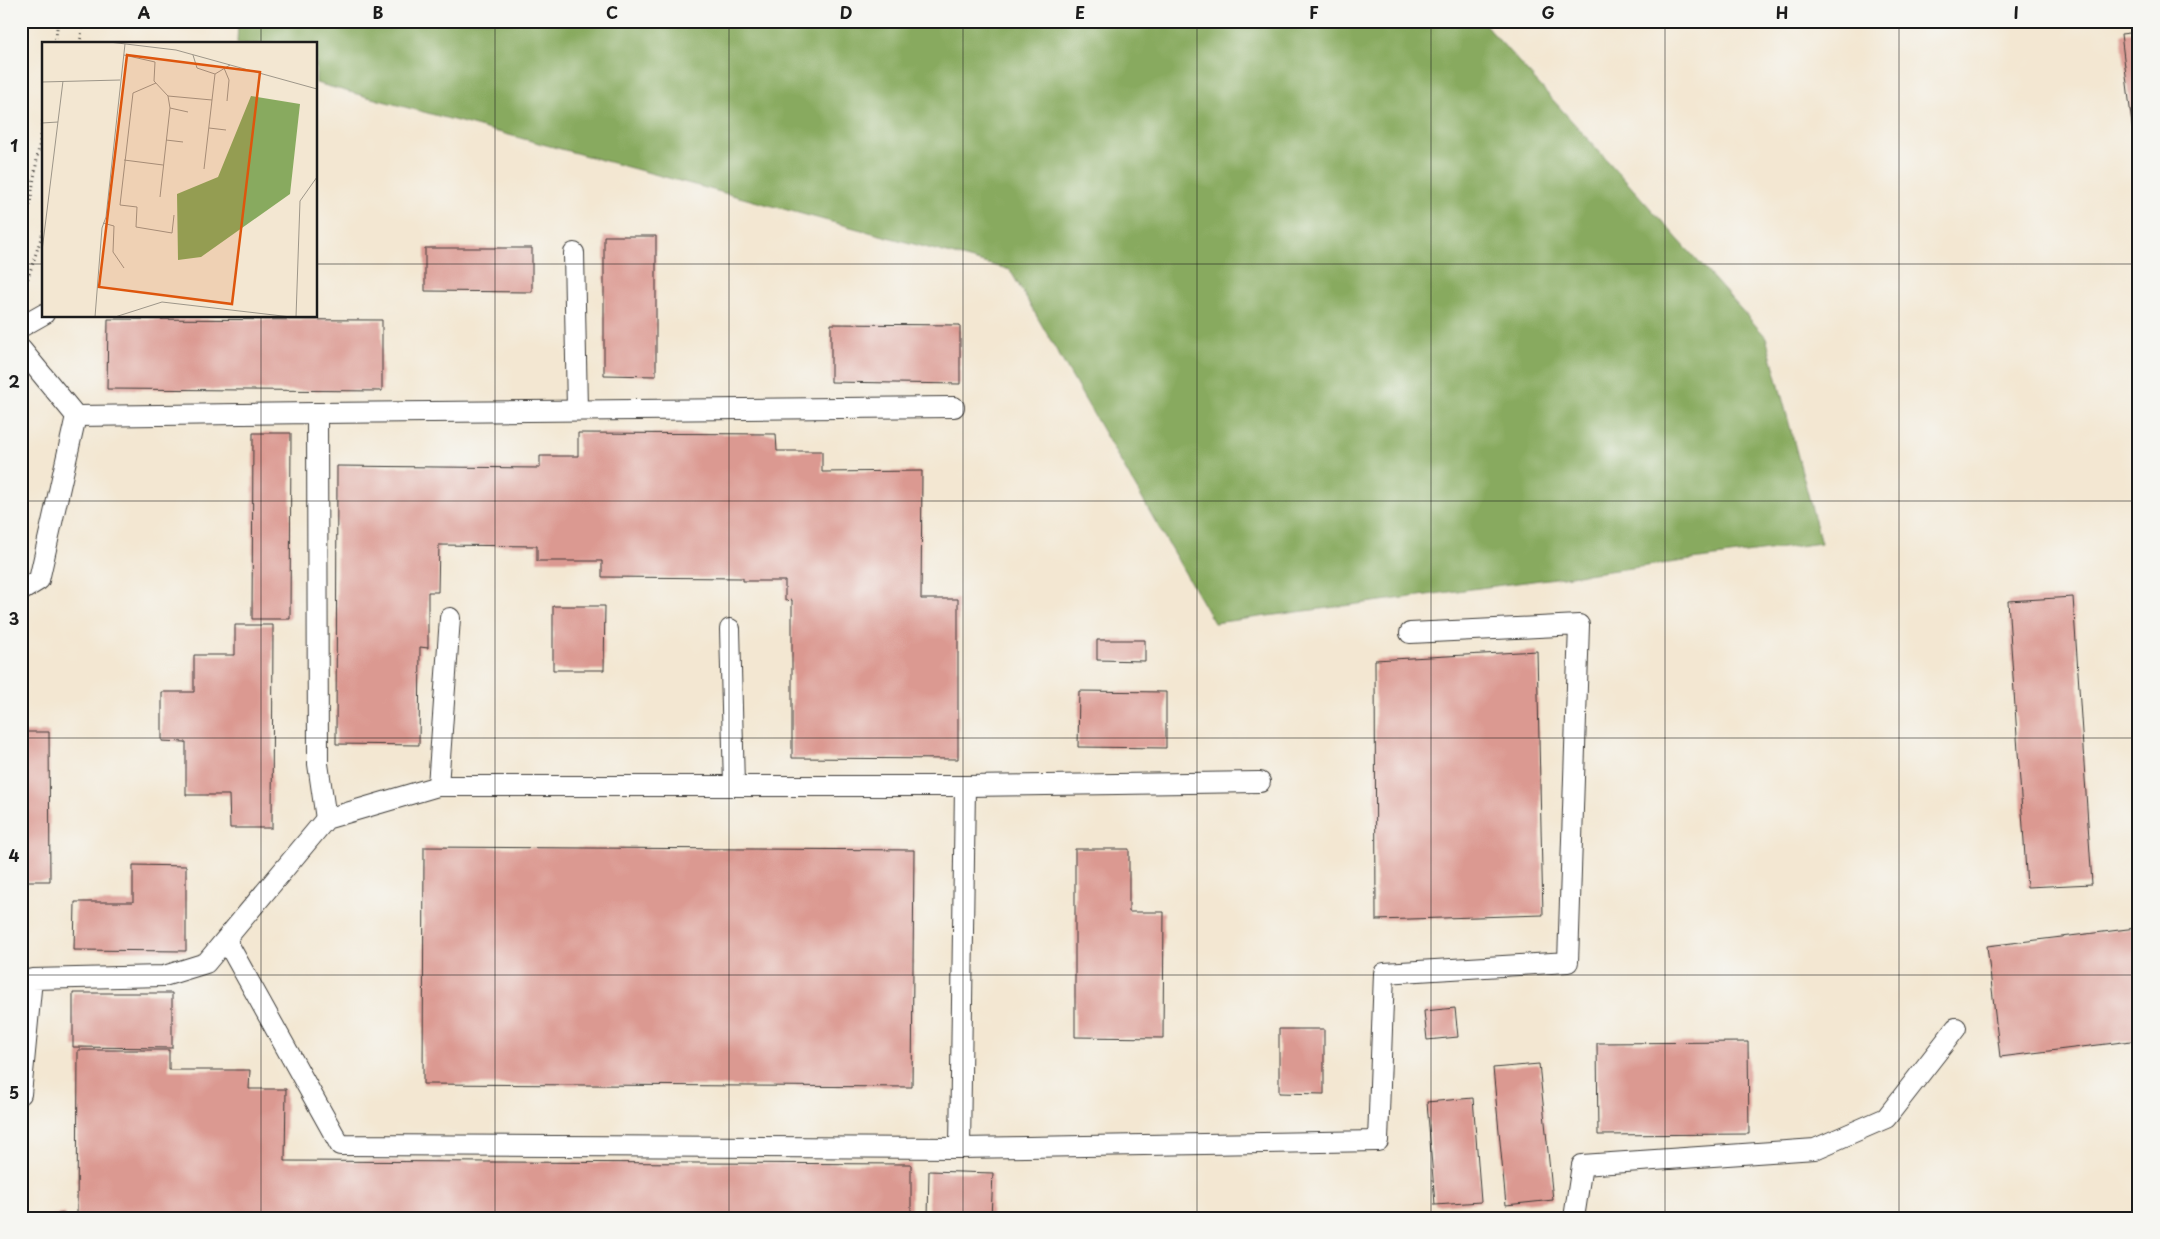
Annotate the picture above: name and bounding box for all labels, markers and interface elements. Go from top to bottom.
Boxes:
text: A [138,0,151,24]
text: B [373,0,384,24]
text: C [606,0,618,24]
text: D [840,0,852,24]
text: E [1075,0,1085,24]
text: F [1309,0,1319,24]
text: G [1541,0,1555,24]
text: H [1776,0,1788,24]
text: I [2013,0,2019,24]
inset map [42,42,318,318]
text: 1 [10,133,18,157]
text: 2 [8,369,20,393]
text: 3 [9,606,19,630]
text: 4 [9,843,20,867]
text: 5 [9,1080,19,1104]

